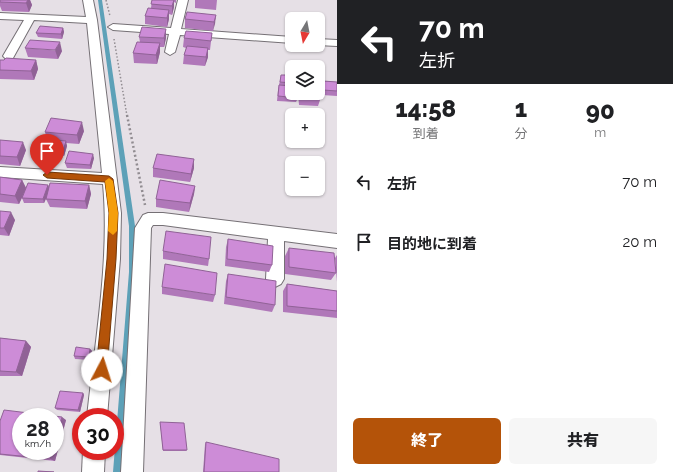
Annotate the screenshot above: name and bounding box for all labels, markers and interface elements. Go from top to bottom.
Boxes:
north arrow [285,12,325,52]
map controls [285,12,325,196]
text: 70 m [419,12,485,45]
icon: left [353,16,405,68]
text: 左折 [419,50,455,71]
button: layers [285,60,325,100]
text: 14:58 [395,94,456,123]
text: 1 [515,94,527,123]
text: 90 [586,96,615,125]
button: + [285,108,325,148]
text: m [594,125,606,140]
text: 到着 [413,126,439,141]
text: 分 [514,126,527,141]
pin [30,134,64,175]
icon: arrive [36,140,58,162]
button: − [285,156,325,196]
icon: left [353,171,375,193]
text: 70 m [622,173,657,191]
text: 左折 [387,175,417,193]
icon: arrive [353,231,375,253]
text: 20 m [622,233,657,251]
text: 目的地に到着 [387,235,477,253]
position arrow [81,349,123,391]
speed limit sign: 30 [72,408,124,460]
text: 28 [26,417,50,441]
button: 終了 [353,418,501,464]
button: 共有 [509,418,657,464]
text: km/h [25,438,51,449]

